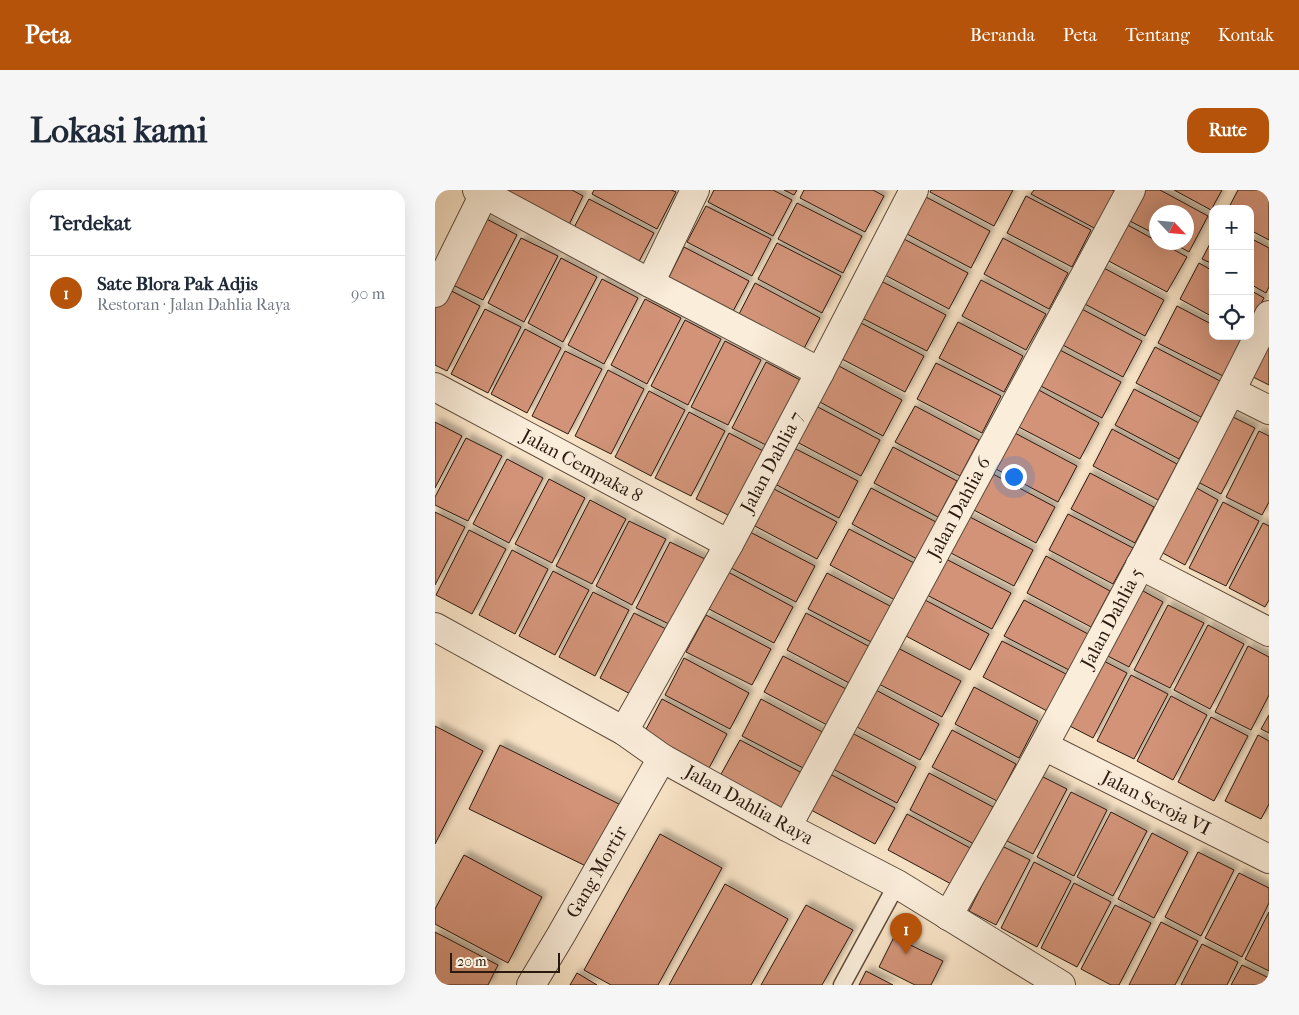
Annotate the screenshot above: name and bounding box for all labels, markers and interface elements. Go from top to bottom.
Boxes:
text: Peta [25,21,70,49]
text: Beranda [970,25,1035,46]
text: Peta [1063,25,1097,46]
text: Tentang [1125,25,1190,46]
text: Kontak [1218,25,1274,46]
button: Rute [1187,108,1269,153]
text: Lokasi kami [30,110,207,151]
north arrow [1149,205,1194,250]
map controls [1209,205,1254,340]
button: + [1209,205,1254,250]
text: Terdekat [50,211,131,235]
button: − [1209,250,1254,295]
text: Sate Blora Pak Adjis [97,273,258,295]
text: 1 [63,284,69,303]
text: 90 m [351,284,385,303]
text: Restoran · Jalan Dahlia Raya [97,295,290,314]
button: locate [1209,295,1254,340]
street label: Jalan Dahlia 7 [735,408,808,518]
street label: Jalan Cempaka 8 [516,424,646,507]
street label: Jalan Dahlia 6 [922,452,995,565]
your location [1001,464,1027,490]
street label: Jalan Dahlia 5 [1075,564,1148,674]
street label: Jalan Dahlia Raya [679,760,817,850]
street label: Jalan Seroja VI [1096,765,1214,840]
street label: Gang Mortir [562,821,633,922]
pin: 1 [890,913,922,954]
scale bar [450,950,560,973]
text: 20 m [457,953,487,970]

